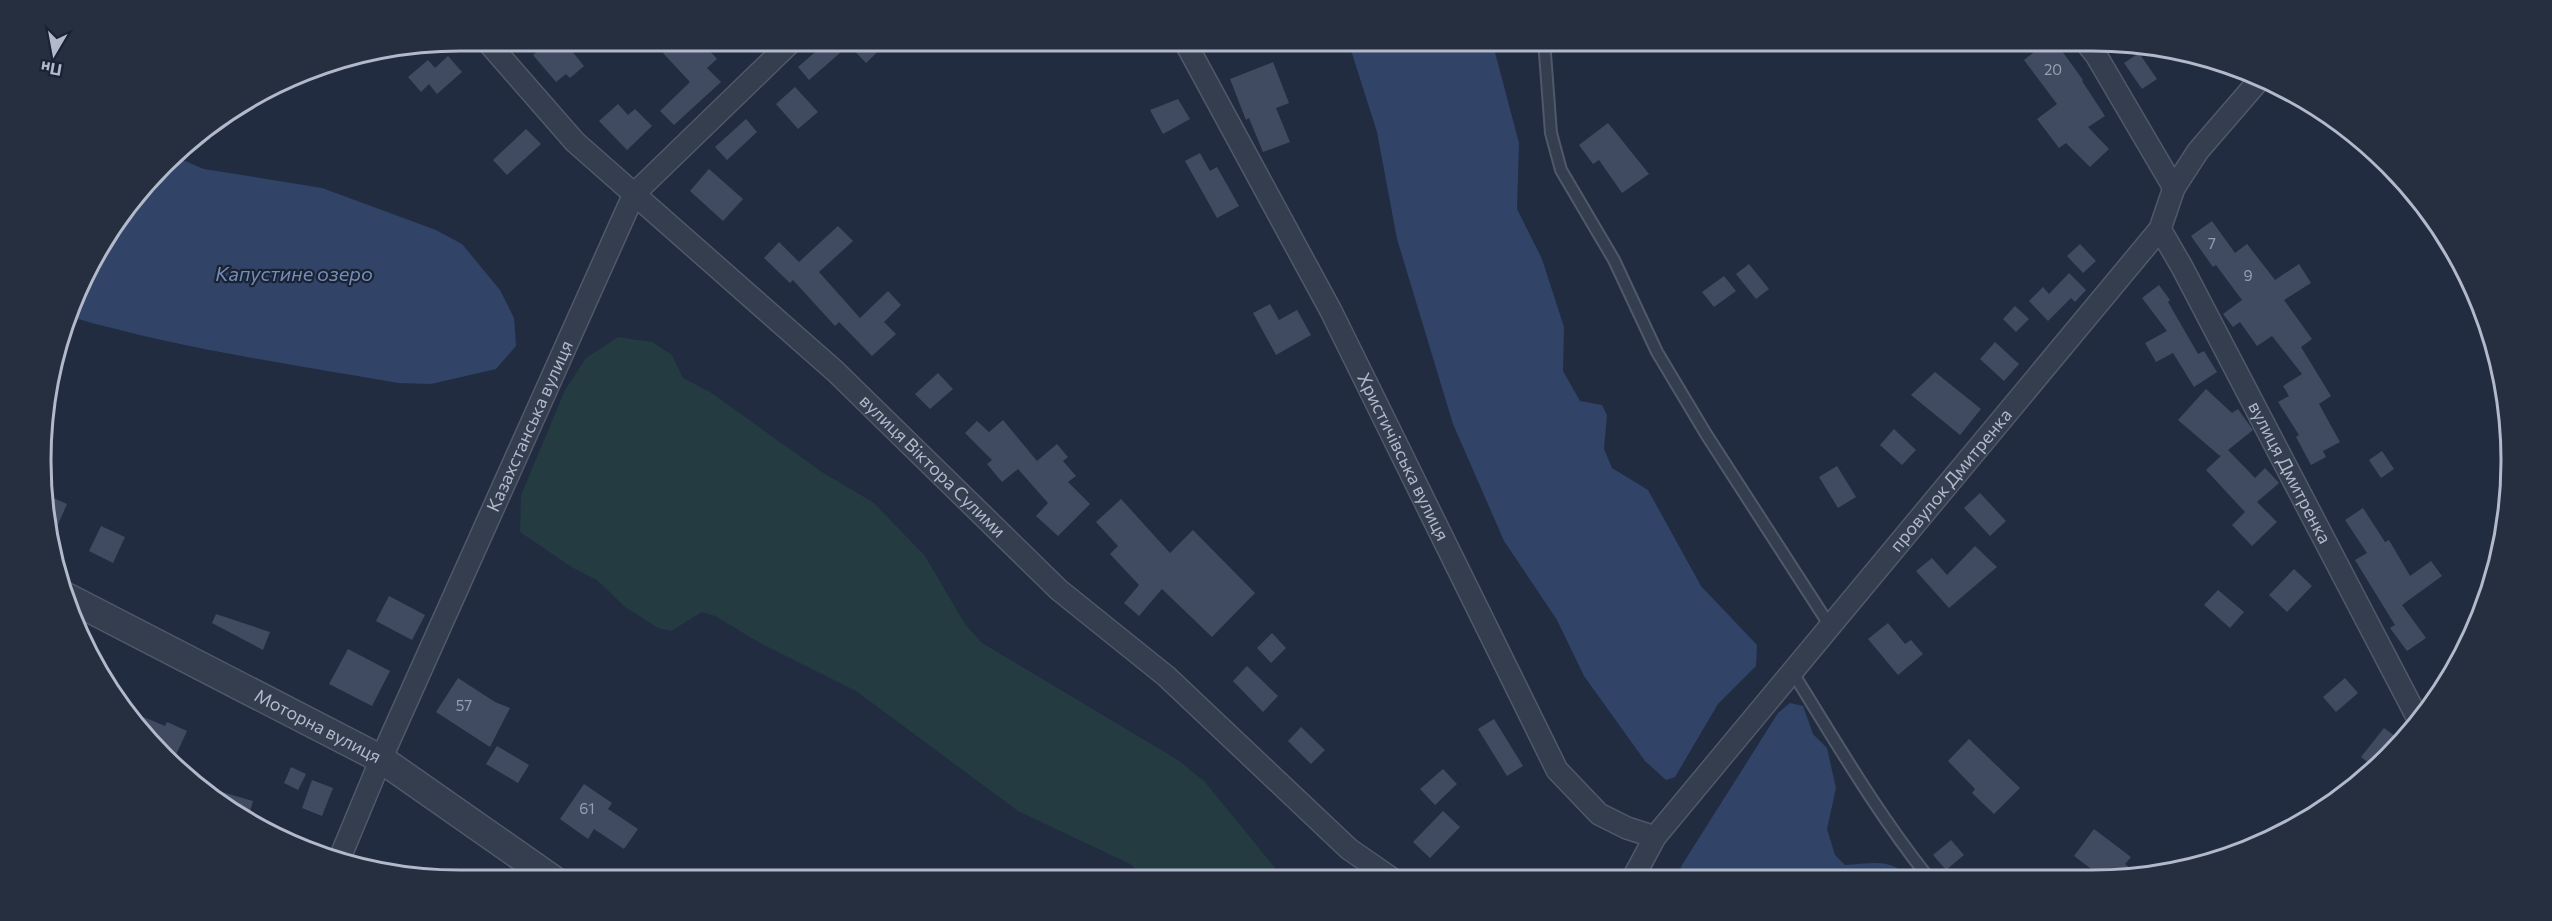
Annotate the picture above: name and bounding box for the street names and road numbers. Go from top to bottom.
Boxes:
street label: Казахстанська вулиця [481,337,577,515]
street label: Христичівська вулиця [1353,369,1454,544]
street label: вулиця Віктора Сулими [856,389,1011,542]
street label: вулиця Дмитренка [2244,397,2336,547]
street label: провулок Дмитренка [1885,404,2016,556]
street label: Моторна вулиця [251,684,385,767]

